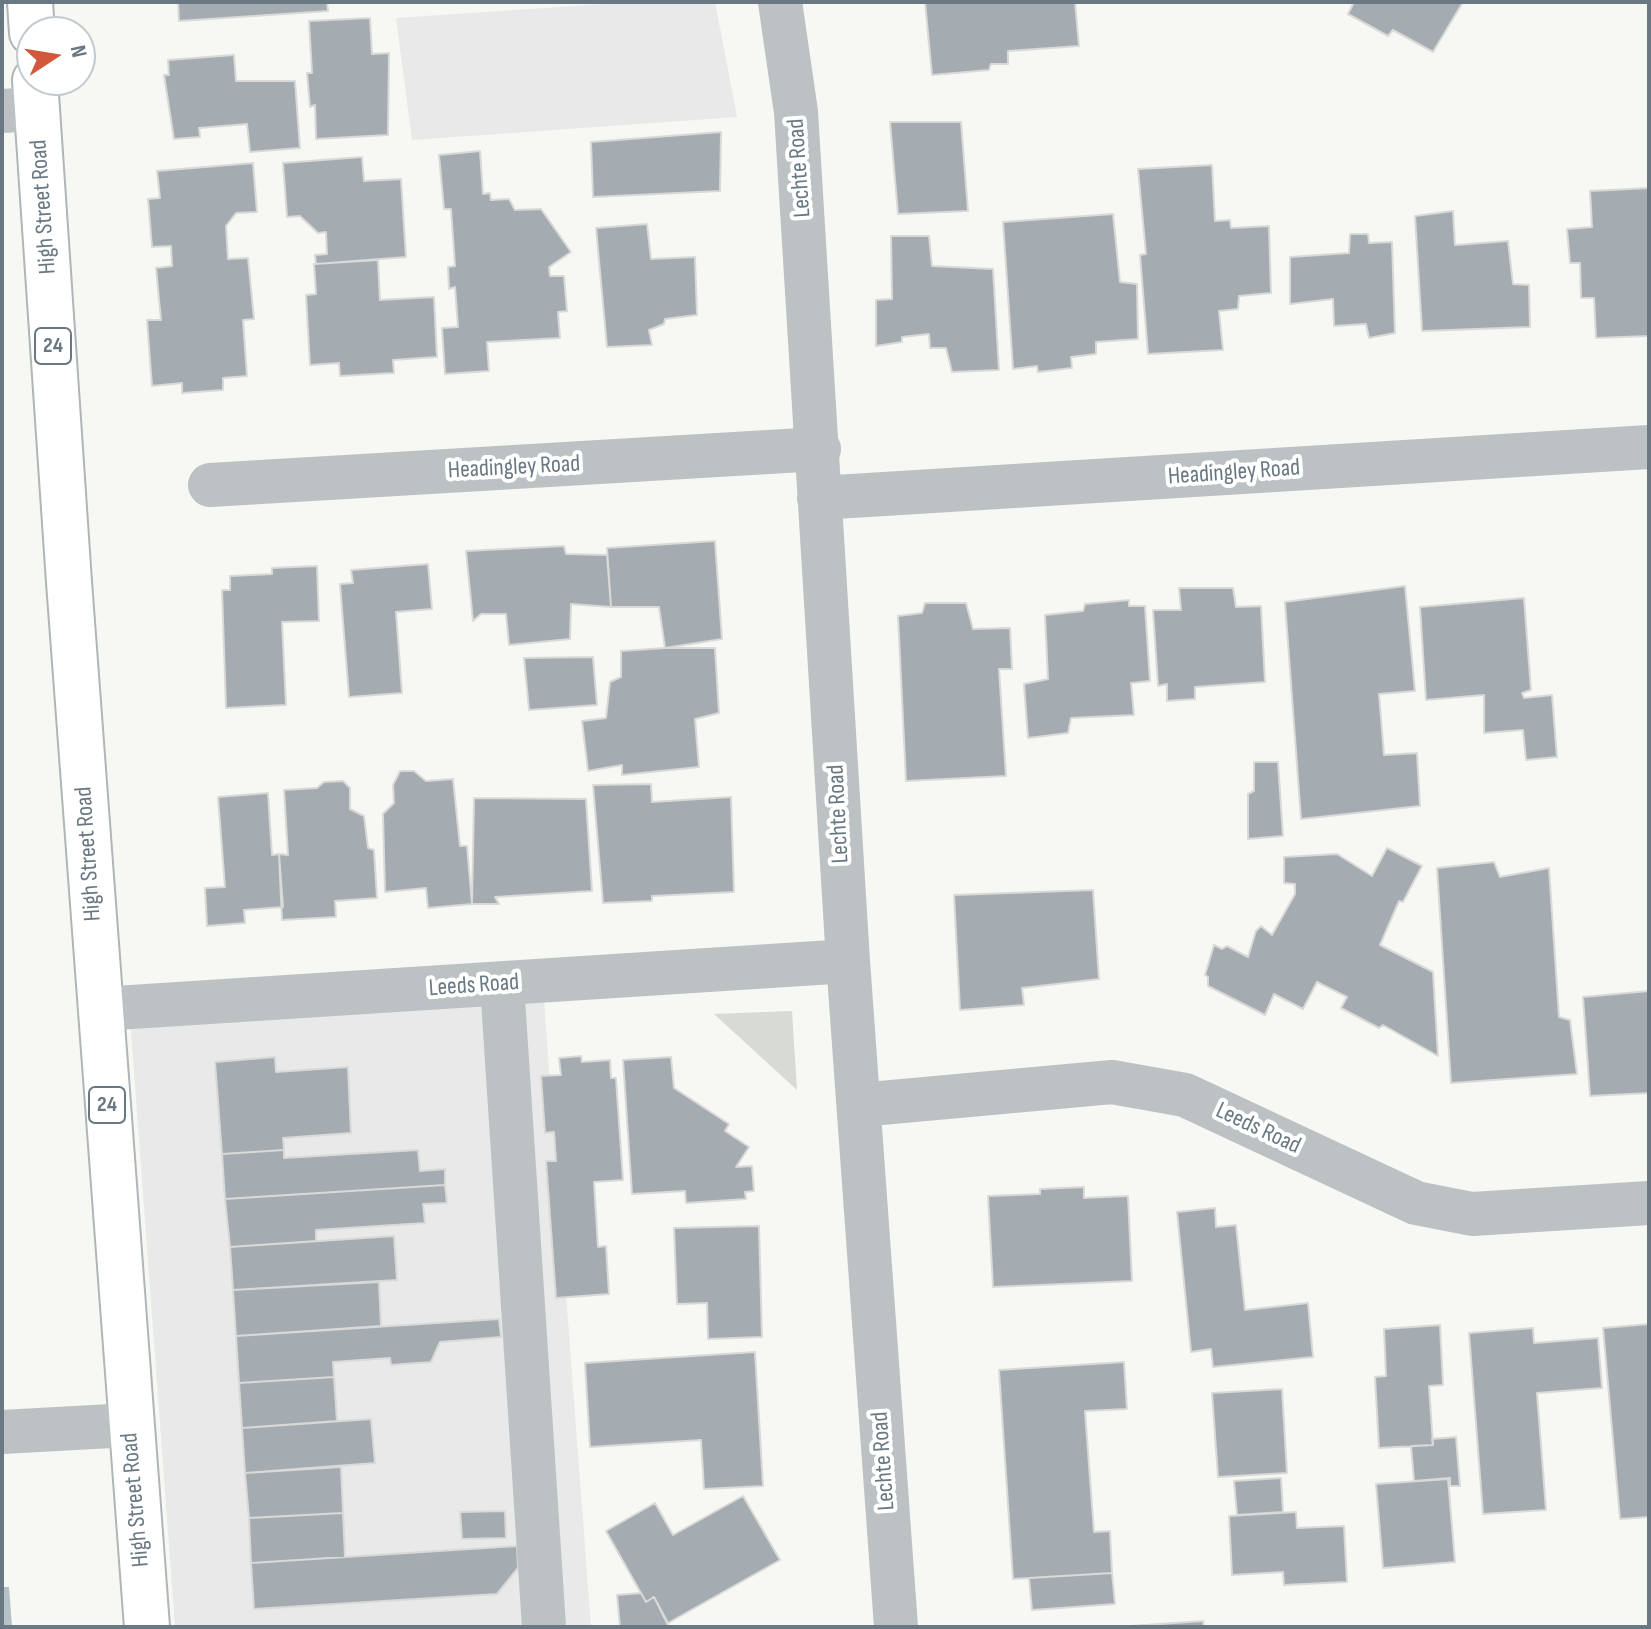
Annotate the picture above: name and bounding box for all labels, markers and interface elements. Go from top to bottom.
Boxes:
north arrow [16,16,96,96]
text: N [64,43,92,60]
street label: Lechte Road [782,118,818,218]
street label: High Street Road [25,139,63,275]
road number: 24 [35,328,71,364]
street label: Headingley Road [447,450,581,486]
street label: Headingley Road [1167,454,1301,492]
street label: Lechte Road [822,764,856,864]
street label: High Street Road [70,786,108,922]
street label: Leeds Road [428,968,520,1004]
road number: 24 [89,1087,125,1123]
street label: Leeds Road [1211,1097,1305,1161]
street label: Lechte Road [866,1411,902,1511]
street label: High Street Road [116,1432,156,1568]

